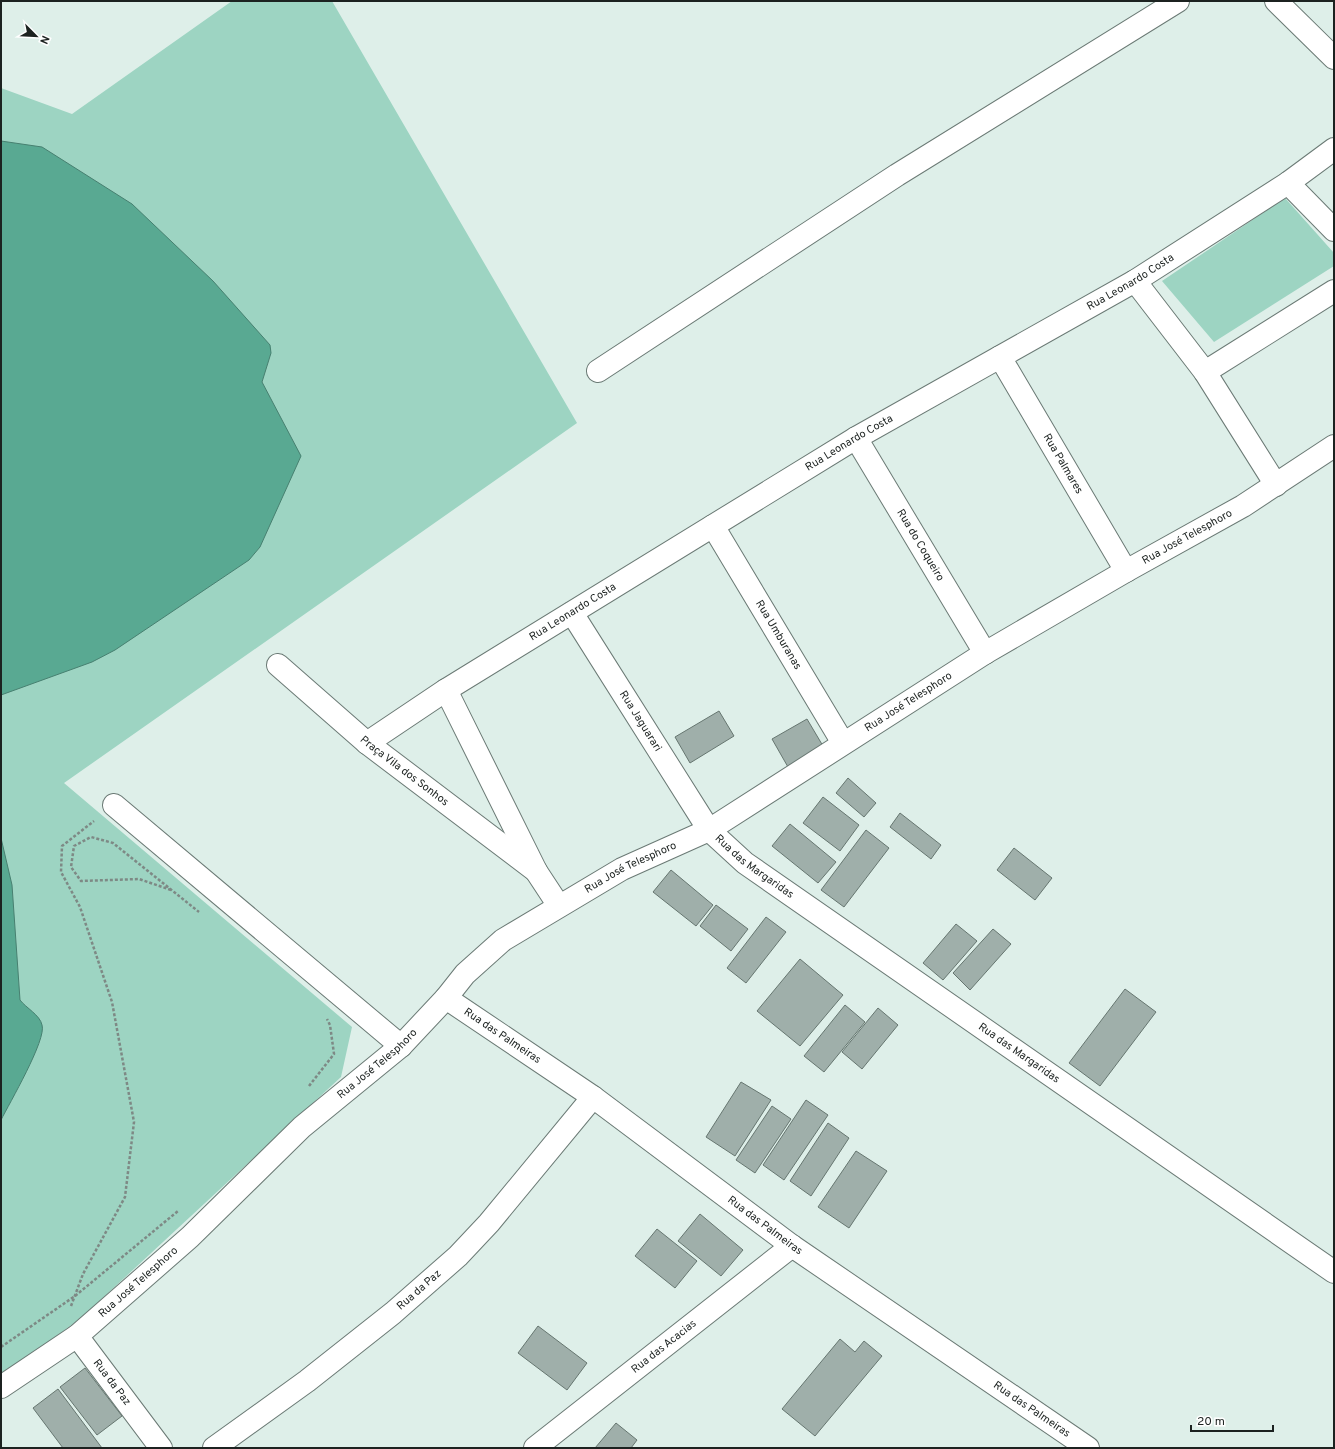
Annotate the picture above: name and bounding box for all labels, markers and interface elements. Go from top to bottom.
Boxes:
north arrow [16,16,56,56]
text: N [36,33,52,46]
street label: Rua Leonardo Costa [1084,251,1177,314]
street label: Rua Leonardo Costa [803,412,896,474]
street label: Rua Palmares [1040,431,1086,497]
street label: Rua José Telesphoro [1140,506,1235,568]
street label: Rua do Coqueiro [893,507,947,584]
street label: Rua Leonardo Costa [527,580,619,644]
street label: Rua Umburanas [752,598,804,672]
street label: Rua José Telesphoro [862,669,955,735]
street label: Rua Jaguarari [616,688,665,754]
street label: Praça Vila dos Sonhos [357,733,451,809]
street label: Rua das Margaridas [712,832,796,902]
street label: Rua José Telesphoro [582,839,679,897]
street label: Rua das Palmeiras [461,1005,544,1067]
street label: Rua das Margaridas [975,1020,1063,1086]
street label: Rua José Telesphoro [334,1026,420,1102]
street label: Rua das Palmeiras [725,1193,805,1258]
street label: Rua José Telesphoro [96,1244,181,1321]
street label: Rua da Paz [394,1267,444,1313]
street label: Rua das Acacias [629,1317,699,1377]
street label: Rua da Paz [90,1356,134,1408]
street label: Rua das Palmeiras [990,1378,1073,1441]
scale bar [1191,1407,1273,1433]
text: 20 m [1197,1414,1225,1430]

